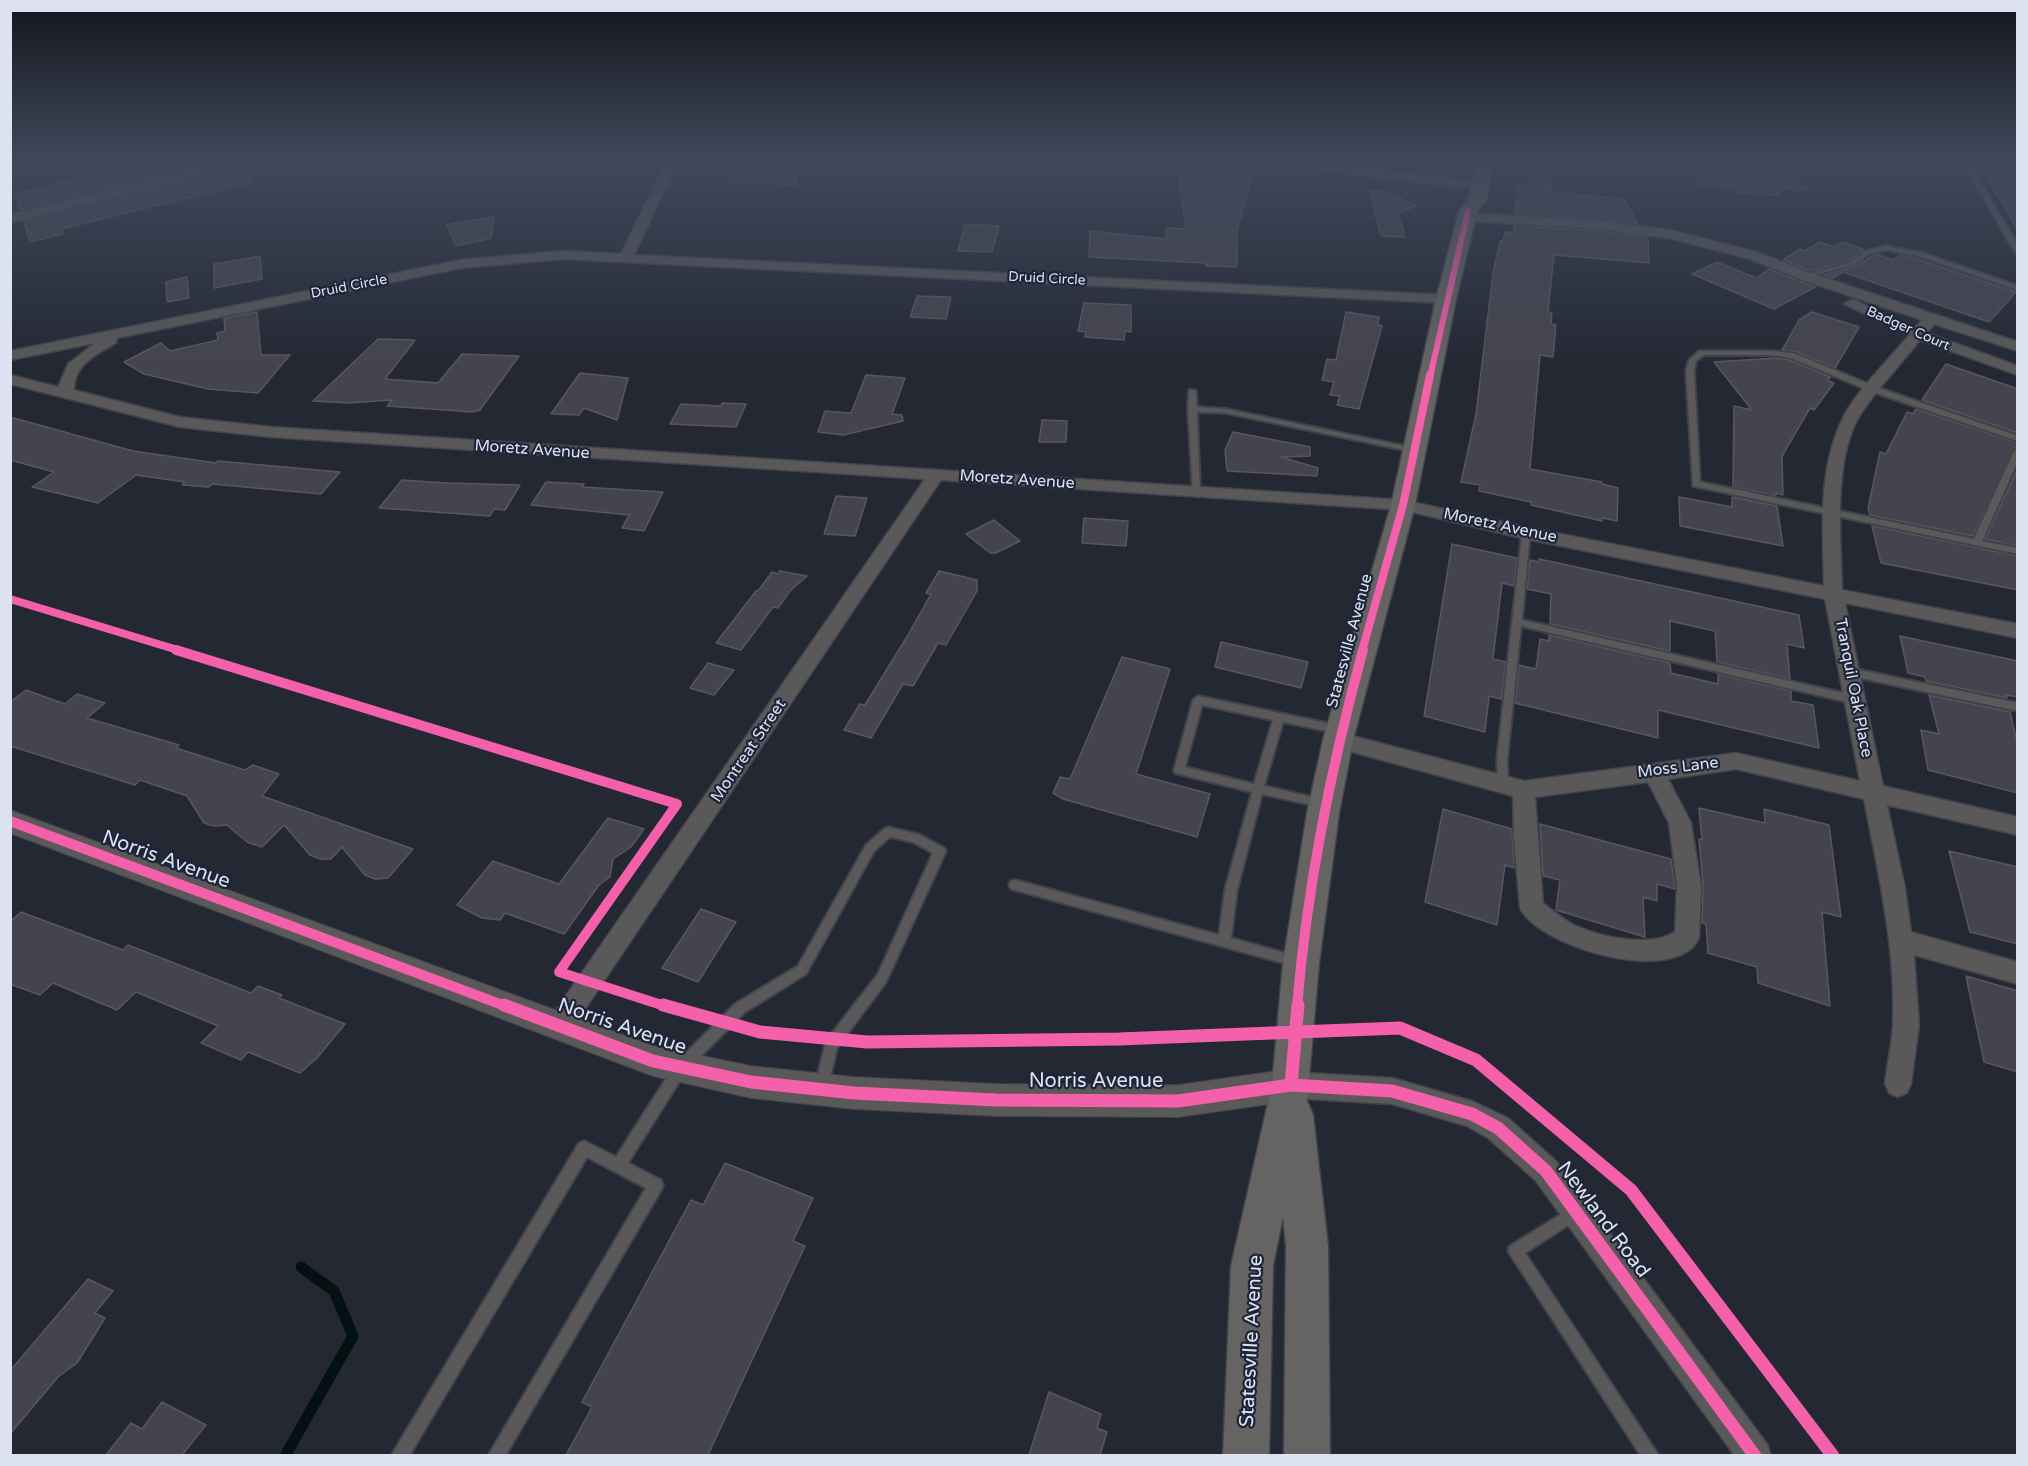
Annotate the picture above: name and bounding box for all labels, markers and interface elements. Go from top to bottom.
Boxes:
street label: Druid Circle [1008,269,1086,289]
street label: Druid Circle [309,271,389,303]
street label: Badger Court [1864,303,1952,355]
street label: Moretz Avenue [474,436,590,464]
street label: Moretz Avenue [959,466,1075,494]
street label: Moretz Avenue [1442,505,1558,547]
street label: Statesville Avenue [1323,572,1377,710]
street label: Tranquil Oak Place [1830,617,1876,759]
street label: Montreat Street [707,696,791,806]
street label: Moss Lane [1636,754,1720,782]
street label: Norris Avenue [99,826,233,894]
street label: Norris Avenue [554,994,690,1060]
street label: Norris Avenue [1029,1070,1163,1094]
street label: Newland Road [1551,1157,1655,1283]
street label: Statesville Avenue [1236,1254,1268,1428]

